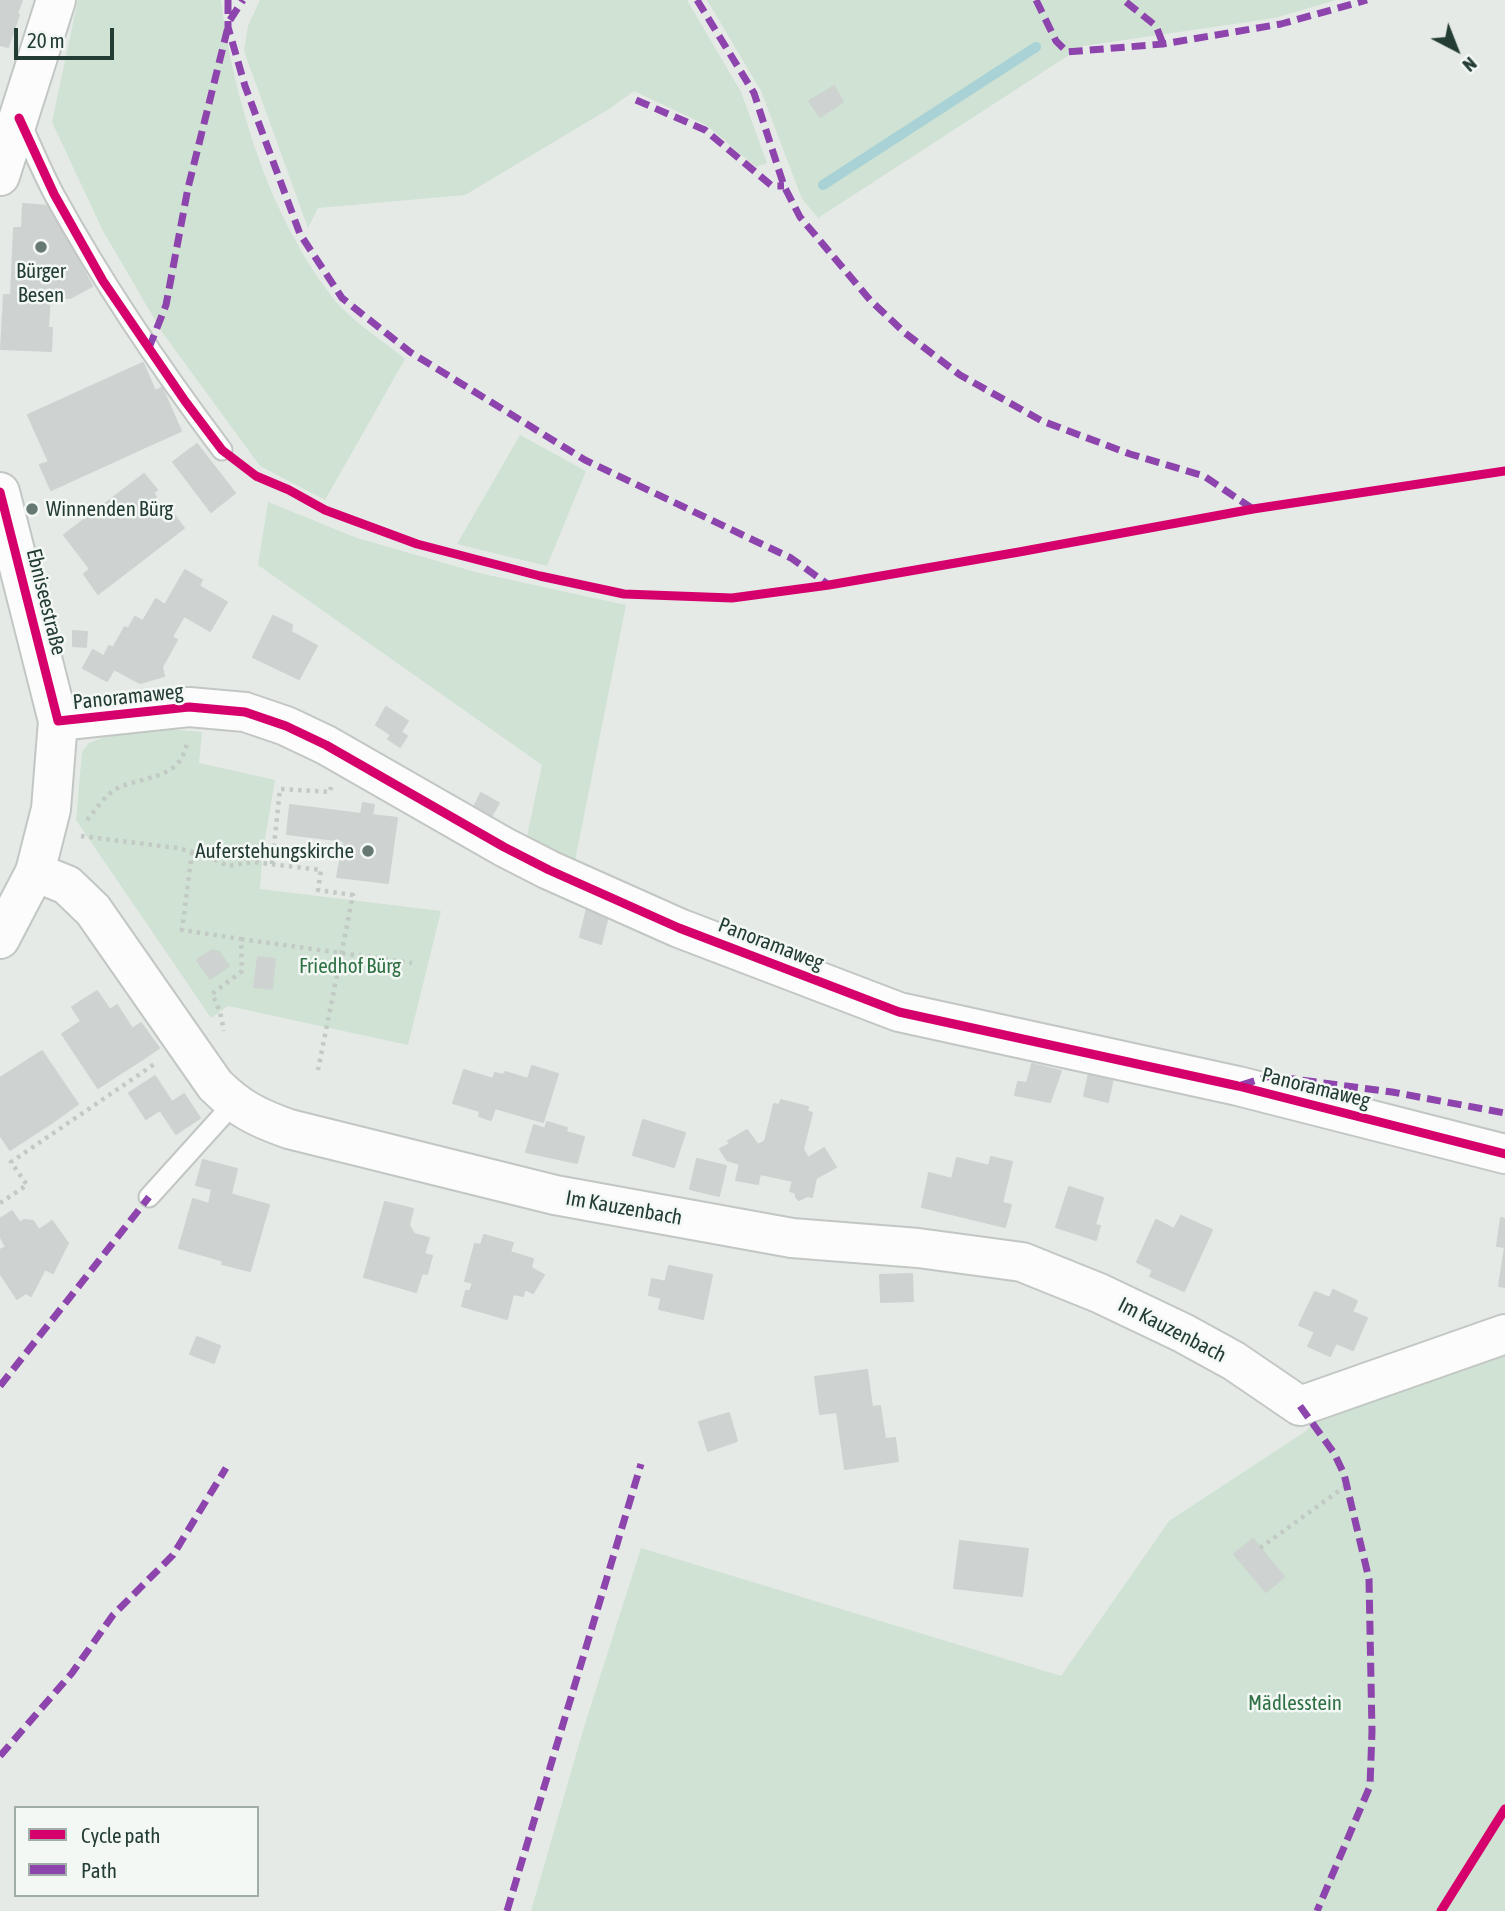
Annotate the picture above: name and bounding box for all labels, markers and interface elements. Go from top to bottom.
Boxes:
scale bar [18,14,117,58]
north arrow [1421,14,1491,84]
text: 20 m [27,28,65,52]
text: N [1459,53,1482,77]
marker: Bürger Besen [33,239,49,255]
place label: Bürger Besen [16,258,66,308]
place label: Winnenden Bürg [46,496,173,522]
marker: Winnenden Bürg [24,501,40,517]
street label: Ebniseestraße [21,546,71,658]
street label: Panoramaweg [71,679,185,715]
place label: Auferstehungskirche [195,838,354,864]
marker: Auferstehungskirche [360,843,376,859]
street label: Panoramaweg [715,912,827,976]
park label: Friedhof Bürg [299,953,401,979]
street label: Panoramaweg [1259,1062,1373,1114]
street label: Im Kauzenbach [564,1185,684,1231]
street label: Im Kauzenbach [1114,1292,1230,1368]
park label: Mädlesstein [1248,1690,1342,1716]
legend [14,1806,259,1897]
text: Cycle path [81,1823,160,1847]
text: Path [81,1858,117,1882]

